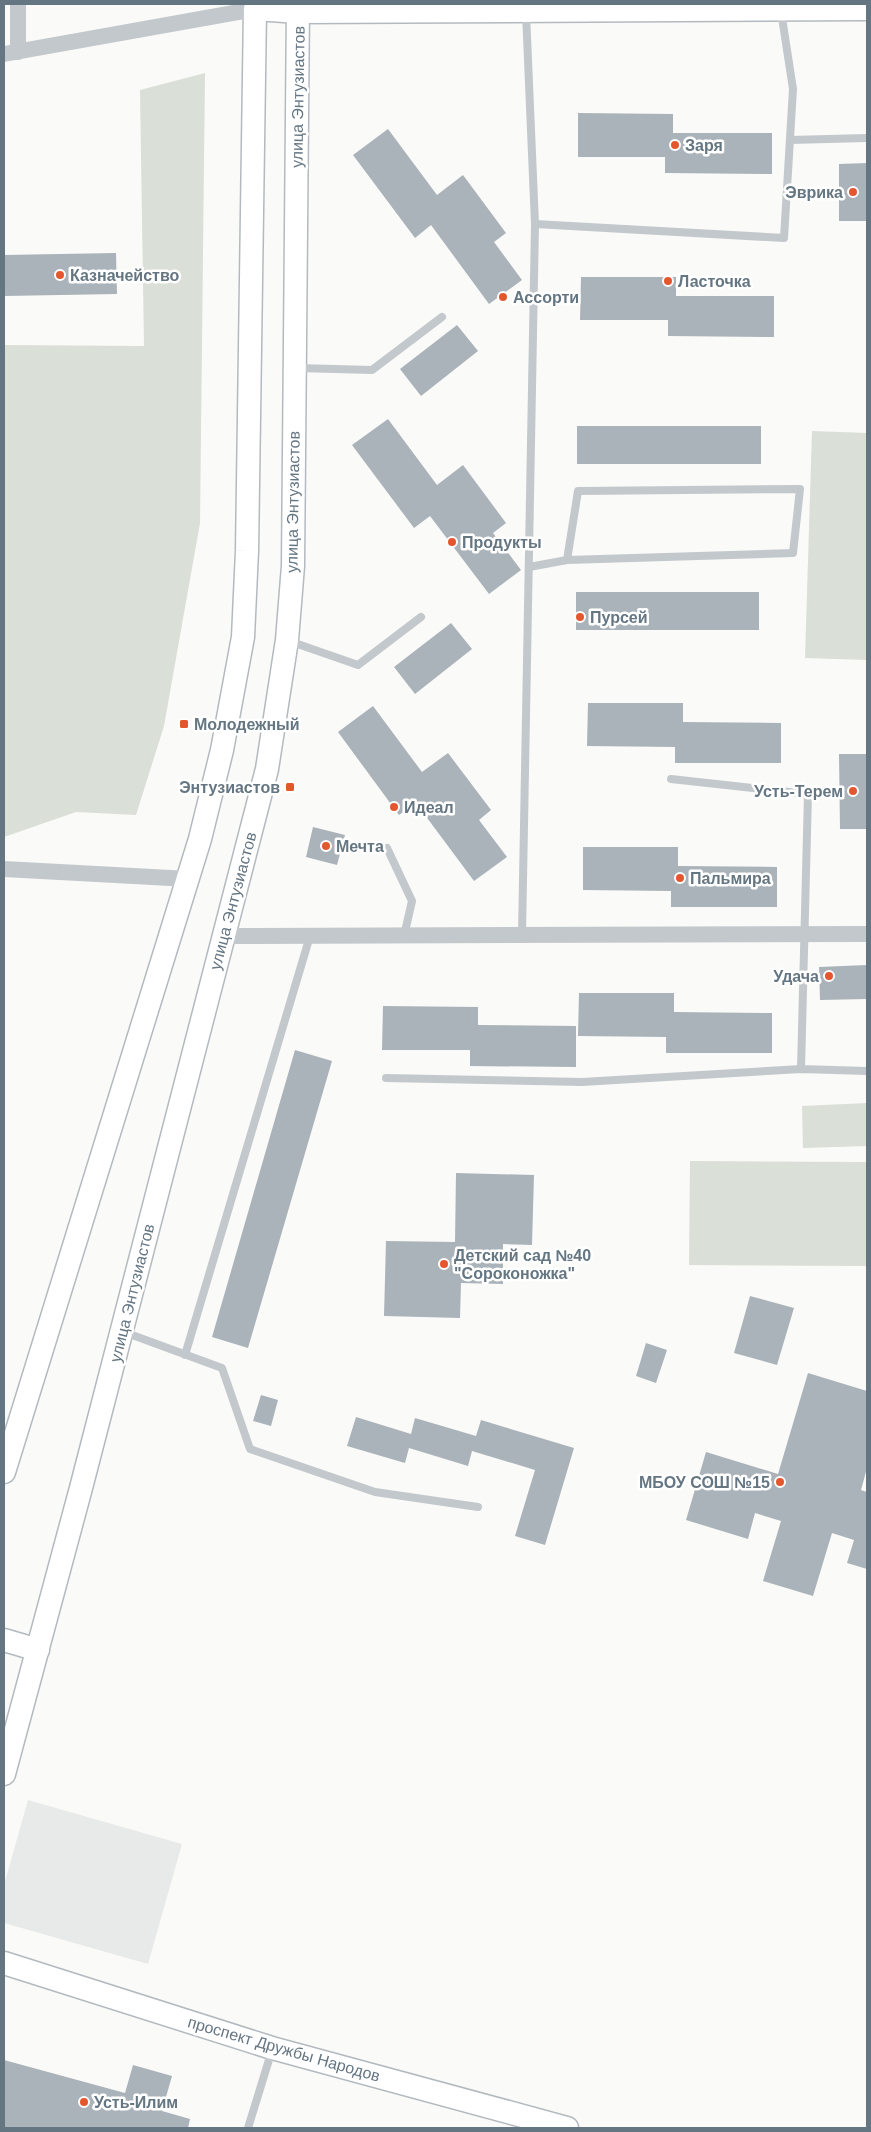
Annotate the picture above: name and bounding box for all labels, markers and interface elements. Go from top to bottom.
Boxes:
street label: улица Энтузиастов [288,26,308,168]
place label: Заря [685,137,723,154]
marker: Заря [669,139,681,151]
place label: Эврика [785,184,843,201]
marker: Эврика [847,186,859,198]
place label: Казначейство [70,267,180,284]
marker: Казначейство [54,269,66,281]
place label: Ласточка [678,273,751,290]
marker: Ласточка [662,275,674,287]
place label: Ассорти [513,289,579,306]
marker: Ассорти [497,291,509,303]
street label: улица Энтузиастов [283,431,303,573]
place label: Продукты [462,534,542,551]
marker: Продукты [446,536,458,548]
place label: Пурсей [590,609,648,626]
marker: Пурсей [574,611,586,623]
place label: Молодежный [194,716,300,733]
marker: Молодежный [178,718,190,730]
place label: Энтузиастов [179,779,280,796]
marker: Энтузиастов [284,781,296,793]
place label: Усть-Терем [754,783,843,800]
marker: Усть-Терем [847,785,859,797]
place label: Идеал [404,799,454,816]
marker: Идеал [388,801,400,813]
street label: улица Энтузиастов [206,830,260,972]
place label: Мечта [336,838,384,855]
marker: Мечта [320,840,332,852]
place label: Пальмира [690,870,771,887]
marker: Пальмира [674,872,686,884]
place label: Удача [773,968,819,985]
marker: Удача [823,970,835,982]
street label: улица Энтузиастов [107,1222,157,1364]
place label: Детский сад №40 "Сороконожка" [454,1247,591,1282]
marker: Детский сад №40 "Сороконожка" [438,1258,450,1270]
place label: МБОУ СОШ №15 [639,1474,770,1491]
marker: МБОУ СОШ №15 [774,1476,786,1488]
street label: проспект Дружбы Народов [186,2013,382,2085]
place label: Усть-Илим [94,2094,178,2111]
marker: Усть-Илим [78,2096,90,2108]

